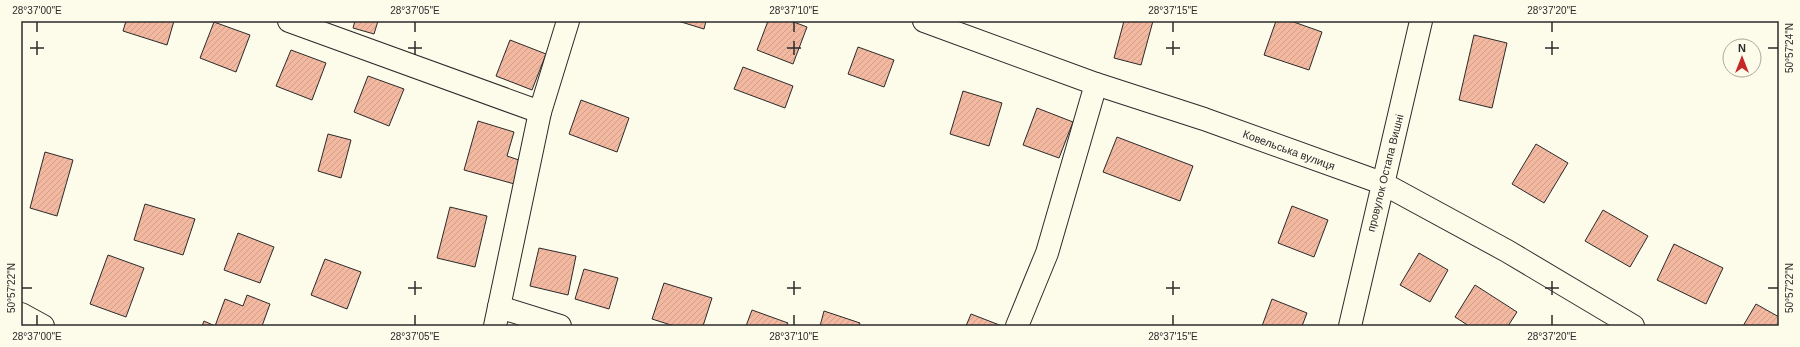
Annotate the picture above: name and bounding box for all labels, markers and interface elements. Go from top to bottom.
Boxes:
text: 28°37'00"E [12,5,62,16]
text: 28°37'05"E [390,5,440,16]
text: 28°37'10"E [769,5,819,16]
text: 28°37'15"E [1148,5,1198,16]
text: 28°37'20"E [1527,5,1577,16]
text: 50°57'24"N [1784,23,1795,73]
north arrow [1722,38,1762,78]
text: N [1738,42,1746,54]
street label: провулок Остапа Вишні [1365,113,1405,233]
street label: Ковельська вулиця [1241,128,1337,172]
text: 50°57'22"N [6,263,17,313]
text: 50°57'22"N [1784,263,1795,313]
text: 28°37'00"E [12,331,62,342]
text: 28°37'05"E [390,331,440,342]
text: 28°37'10"E [769,331,819,342]
text: 28°37'15"E [1148,331,1198,342]
text: 28°37'20"E [1527,331,1577,342]

